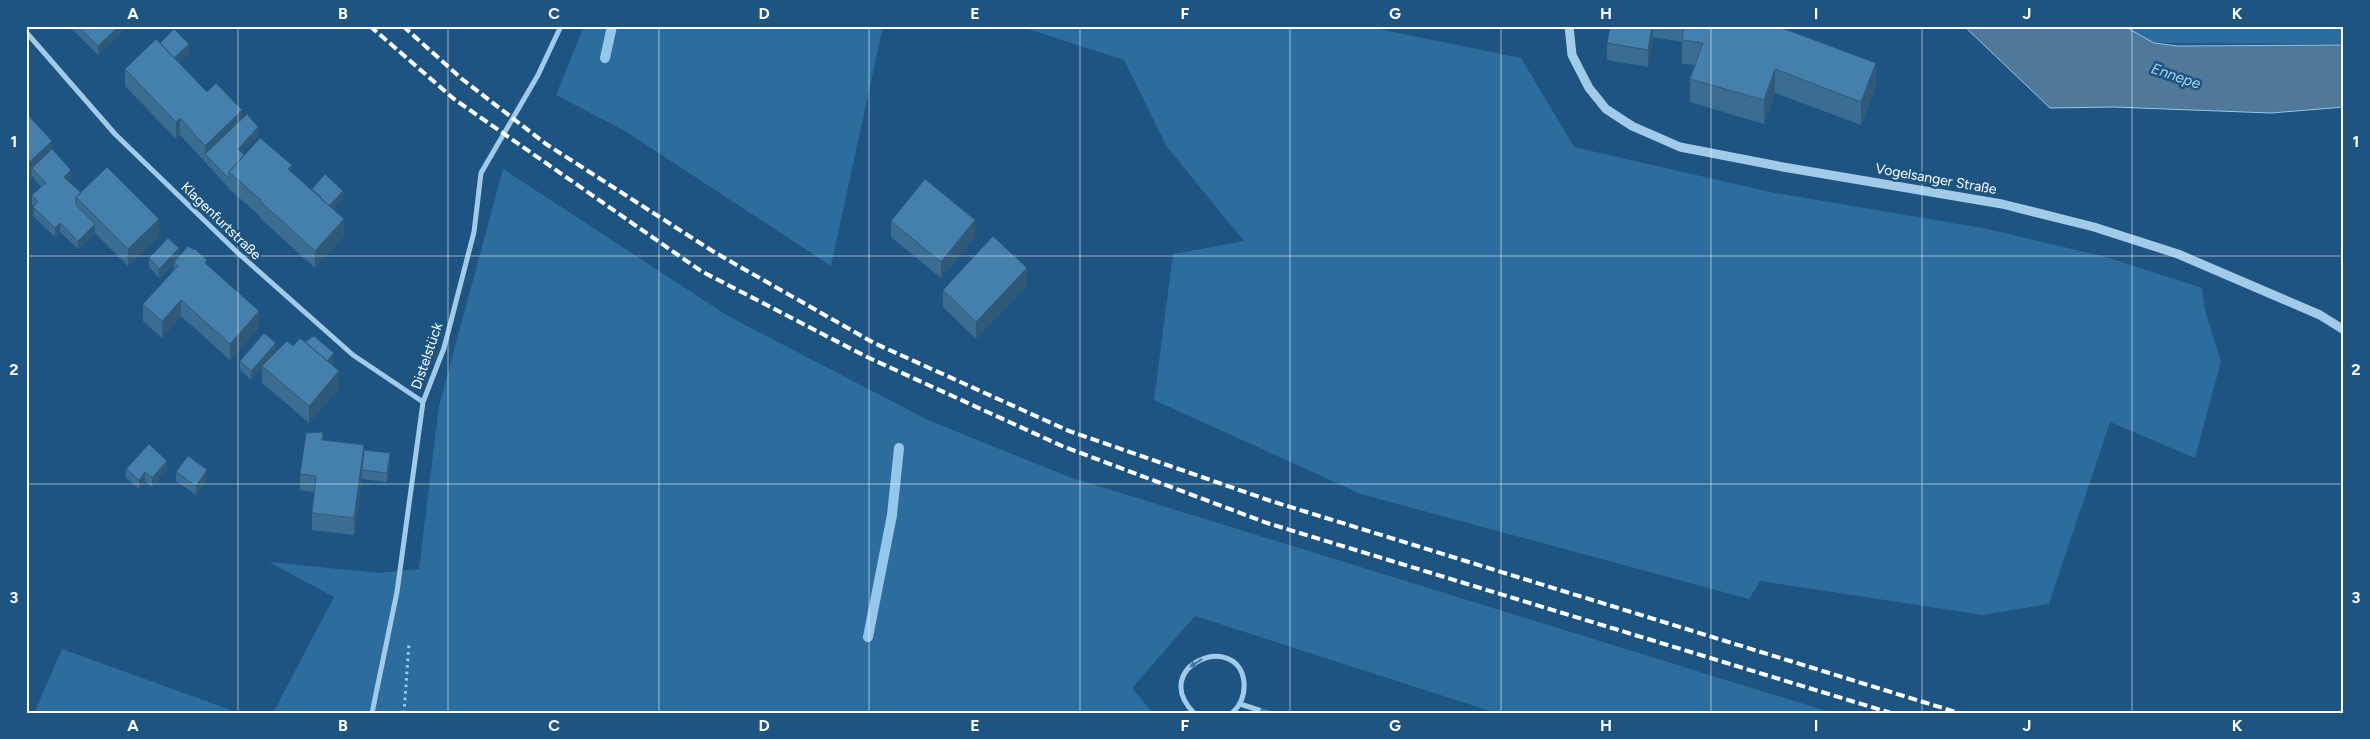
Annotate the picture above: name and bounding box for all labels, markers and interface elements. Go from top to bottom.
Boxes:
text: A [127,4,139,23]
text: B [338,4,348,23]
text: C [548,4,560,23]
text: D [758,4,770,23]
text: E [970,4,980,23]
text: F [1181,4,1190,23]
text: G [1389,4,1401,23]
text: H [1600,4,1612,23]
text: I [1814,4,1818,23]
text: J [2023,4,2031,23]
text: K [2232,4,2243,23]
water label: Ennepe [2149,59,2203,93]
text: 1 [11,132,17,151]
text: 1 [2353,132,2359,151]
street label: Vogelsanger Straße [1874,160,1998,198]
street label: Klagenfurtstraße [177,179,265,264]
street label: Distelstück [408,320,446,392]
text: 2 [9,360,19,379]
text: 2 [2351,360,2361,379]
text: 3 [10,588,19,607]
text: 3 [2352,588,2361,607]
one-way arrow [1189,658,1203,667]
text: A [127,716,139,735]
text: B [338,716,348,735]
text: C [548,716,560,735]
text: D [758,716,770,735]
text: E [970,716,980,735]
text: F [1181,716,1190,735]
text: G [1389,716,1401,735]
text: H [1600,716,1612,735]
text: I [1814,716,1818,735]
text: J [2023,716,2031,735]
text: K [2232,716,2243,735]

